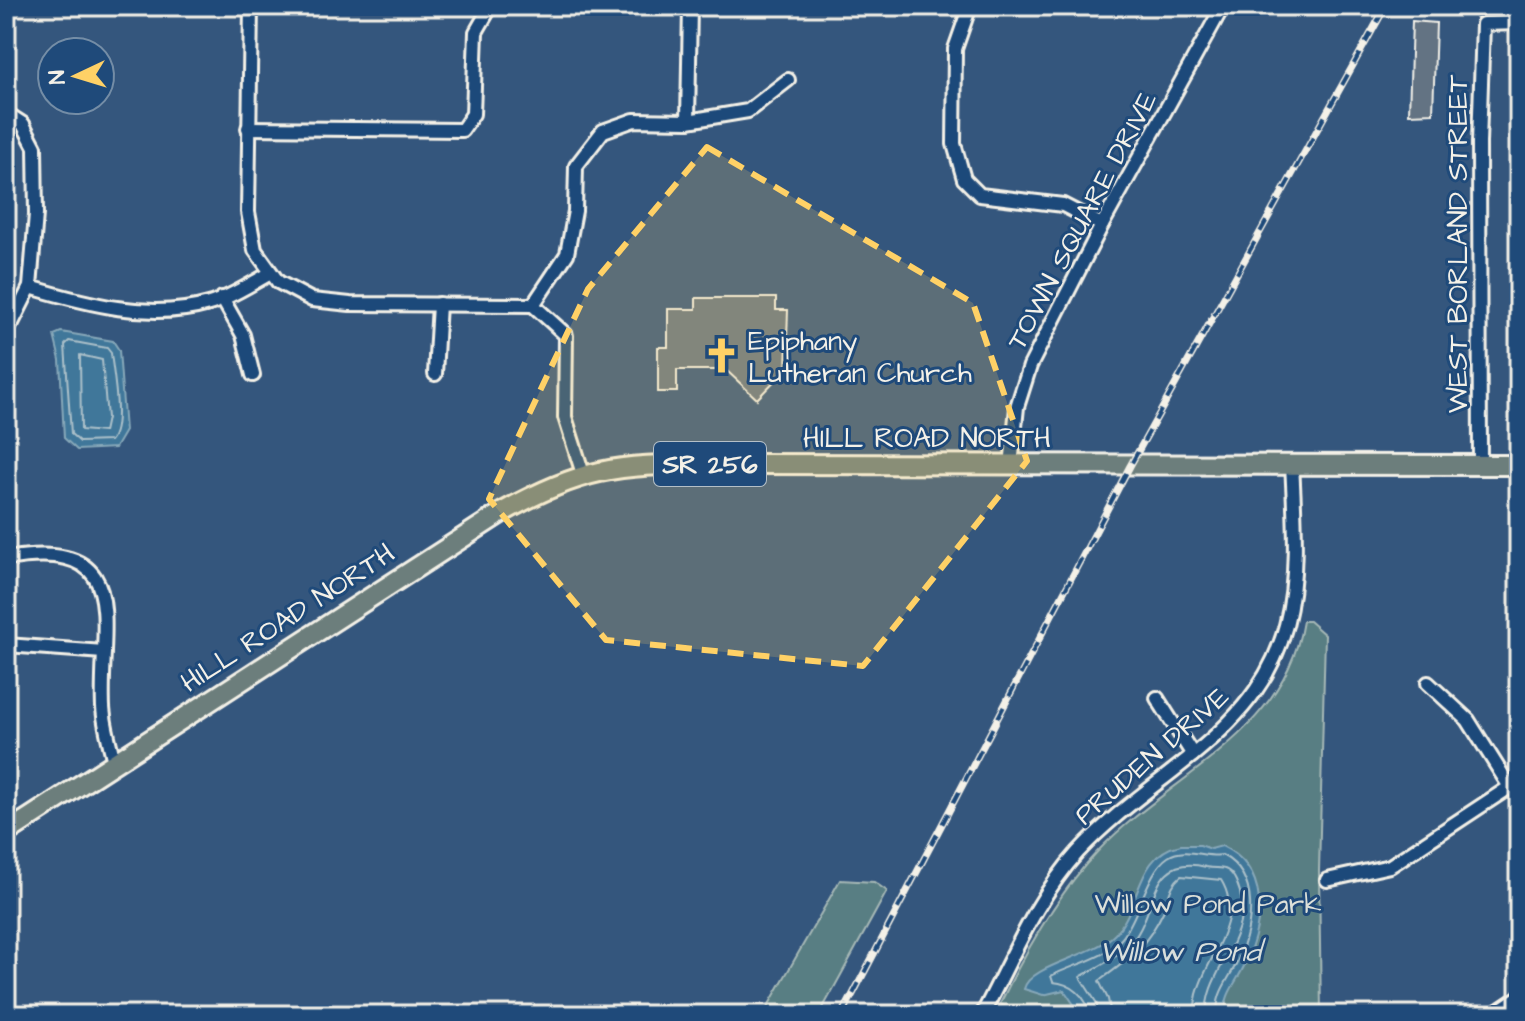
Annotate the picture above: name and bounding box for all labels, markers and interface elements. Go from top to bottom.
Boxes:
north arrow [36,36,116,116]
text: N [42,69,73,85]
street label: WEST BORLAND STREET [1439,74,1478,413]
street label: TOWN SQUARE DRIVE [998,84,1167,357]
place label: Epiphany Lutheran Church [748,322,972,393]
church icon: Epiphany Lutheran Church [703,337,741,375]
street label: HILL ROAD NORTH [803,419,1051,458]
road number: SR 256 [654,442,766,486]
street label: HILL ROAD NORTH [173,534,402,702]
street label: PRUDEN DRIVE [1066,678,1238,834]
park label: Willow Pond Park [1095,885,1321,924]
water label: Willow Pond [1099,931,1266,973]

